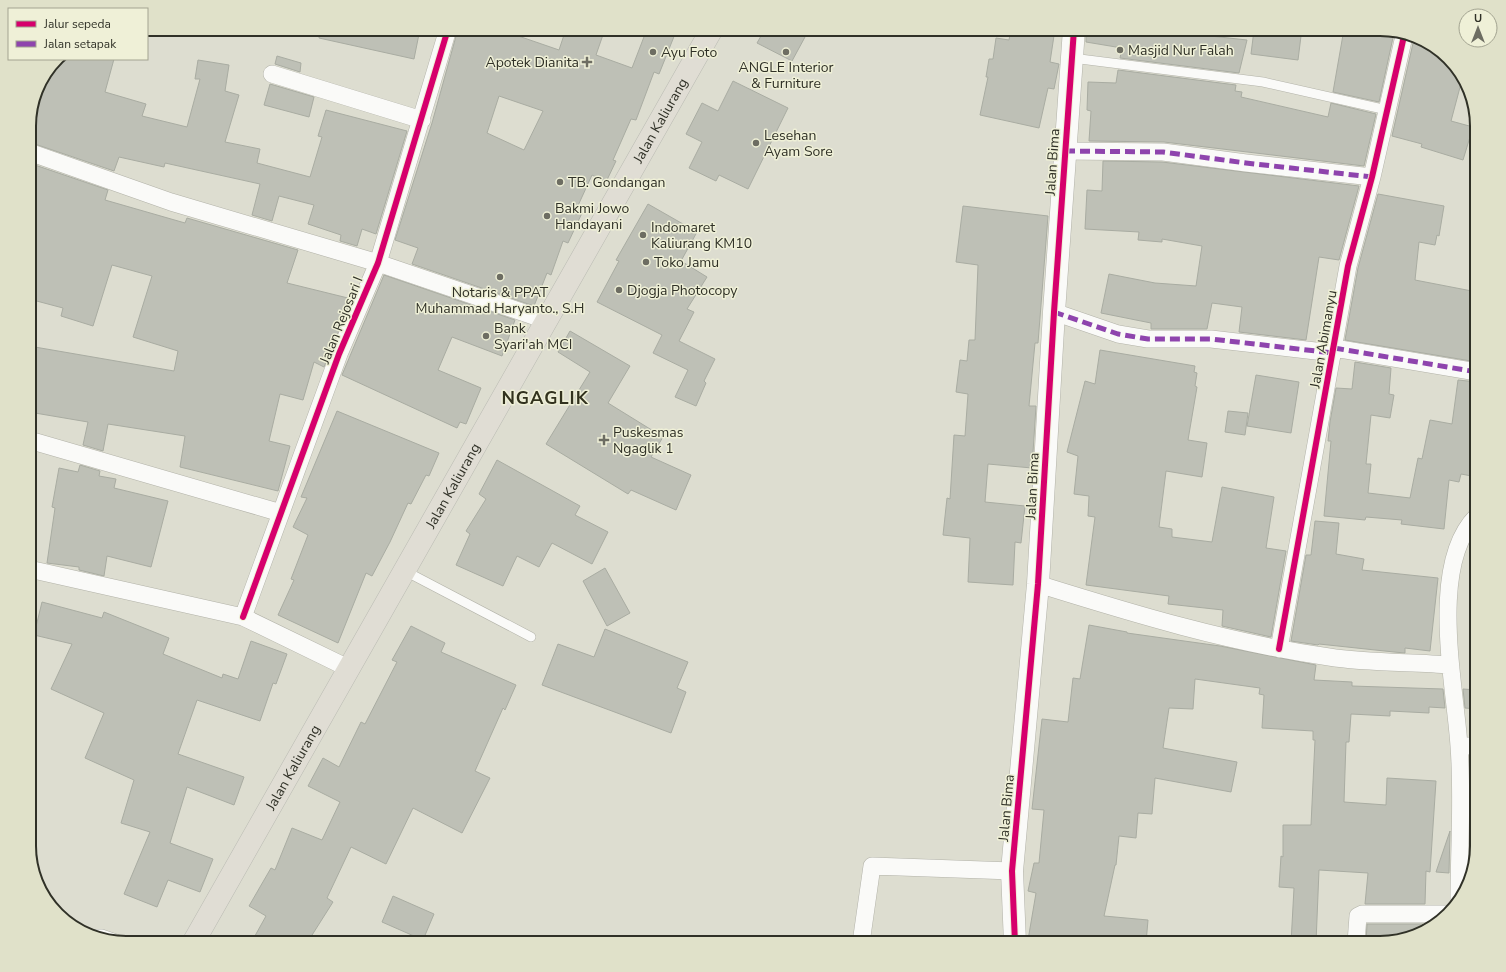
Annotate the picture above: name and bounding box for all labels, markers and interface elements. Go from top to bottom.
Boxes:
legend [8,8,148,60]
north arrow [1458,8,1498,48]
text: U [1474,11,1482,26]
text: Jalur sepeda [43,16,111,32]
text: Jalan setapak [43,36,117,52]
place label: Masjid Nur Falah [1128,41,1234,60]
place label: Ayu Foto [661,43,717,62]
marker: Masjid Nur Falah [1115,45,1125,55]
marker: Ayu Foto [648,47,658,57]
marker: ANGLE Interior & Furniture [781,47,791,57]
place label: Apotek Dianita [485,53,579,72]
marker: Apotek Dianita [582,57,592,67]
place label: ANGLE Interior & Furniture [739,58,833,93]
street label: Jalan Kaliurang [628,75,692,168]
place label: Lesehan Ayam Sore [764,126,833,161]
street label: Jalan Bima [1041,128,1064,197]
marker: Lesehan Ayam Sore [751,138,761,148]
place label: TB. Gondangan [568,173,666,192]
marker: TB. Gondangan [555,177,565,187]
place label: Bakmi Jowo Handayani [555,199,630,234]
marker: Bakmi Jowo Handayani [542,211,552,221]
place label: Indomaret Kaliurang KM10 [651,218,752,253]
marker: Indomaret Kaliurang KM10 [638,230,648,240]
place label: Toko Jamu [654,253,719,272]
marker: Toko Jamu [641,257,651,267]
marker: Notaris & PPAT Muhammad Haryanto., S.H [495,272,505,282]
street label: Jalan Rejosari I [315,274,368,368]
place label: Djogja Photocopy [627,281,738,300]
place label: Notaris & PPAT Muhammad Haryanto., S.H [416,283,584,318]
marker: Djogja Photocopy [614,285,624,295]
street label: Jalan Abimanyu [1305,289,1341,390]
place label: Bank Syari'ah MCI [494,319,572,354]
marker: Bank Syari'ah MCI [481,331,491,341]
district label: NGAGLIK [501,386,589,410]
place label: Puskesmas Ngaglik 1 [613,423,684,458]
marker: Puskesmas Ngaglik 1 [598,434,610,446]
street label: Jalan Kaliurang [421,440,485,533]
street label: Jalan Bima [1021,452,1044,521]
street label: Jalan Kaliurang [261,722,325,814]
street label: Jalan Bima [994,774,1019,843]

